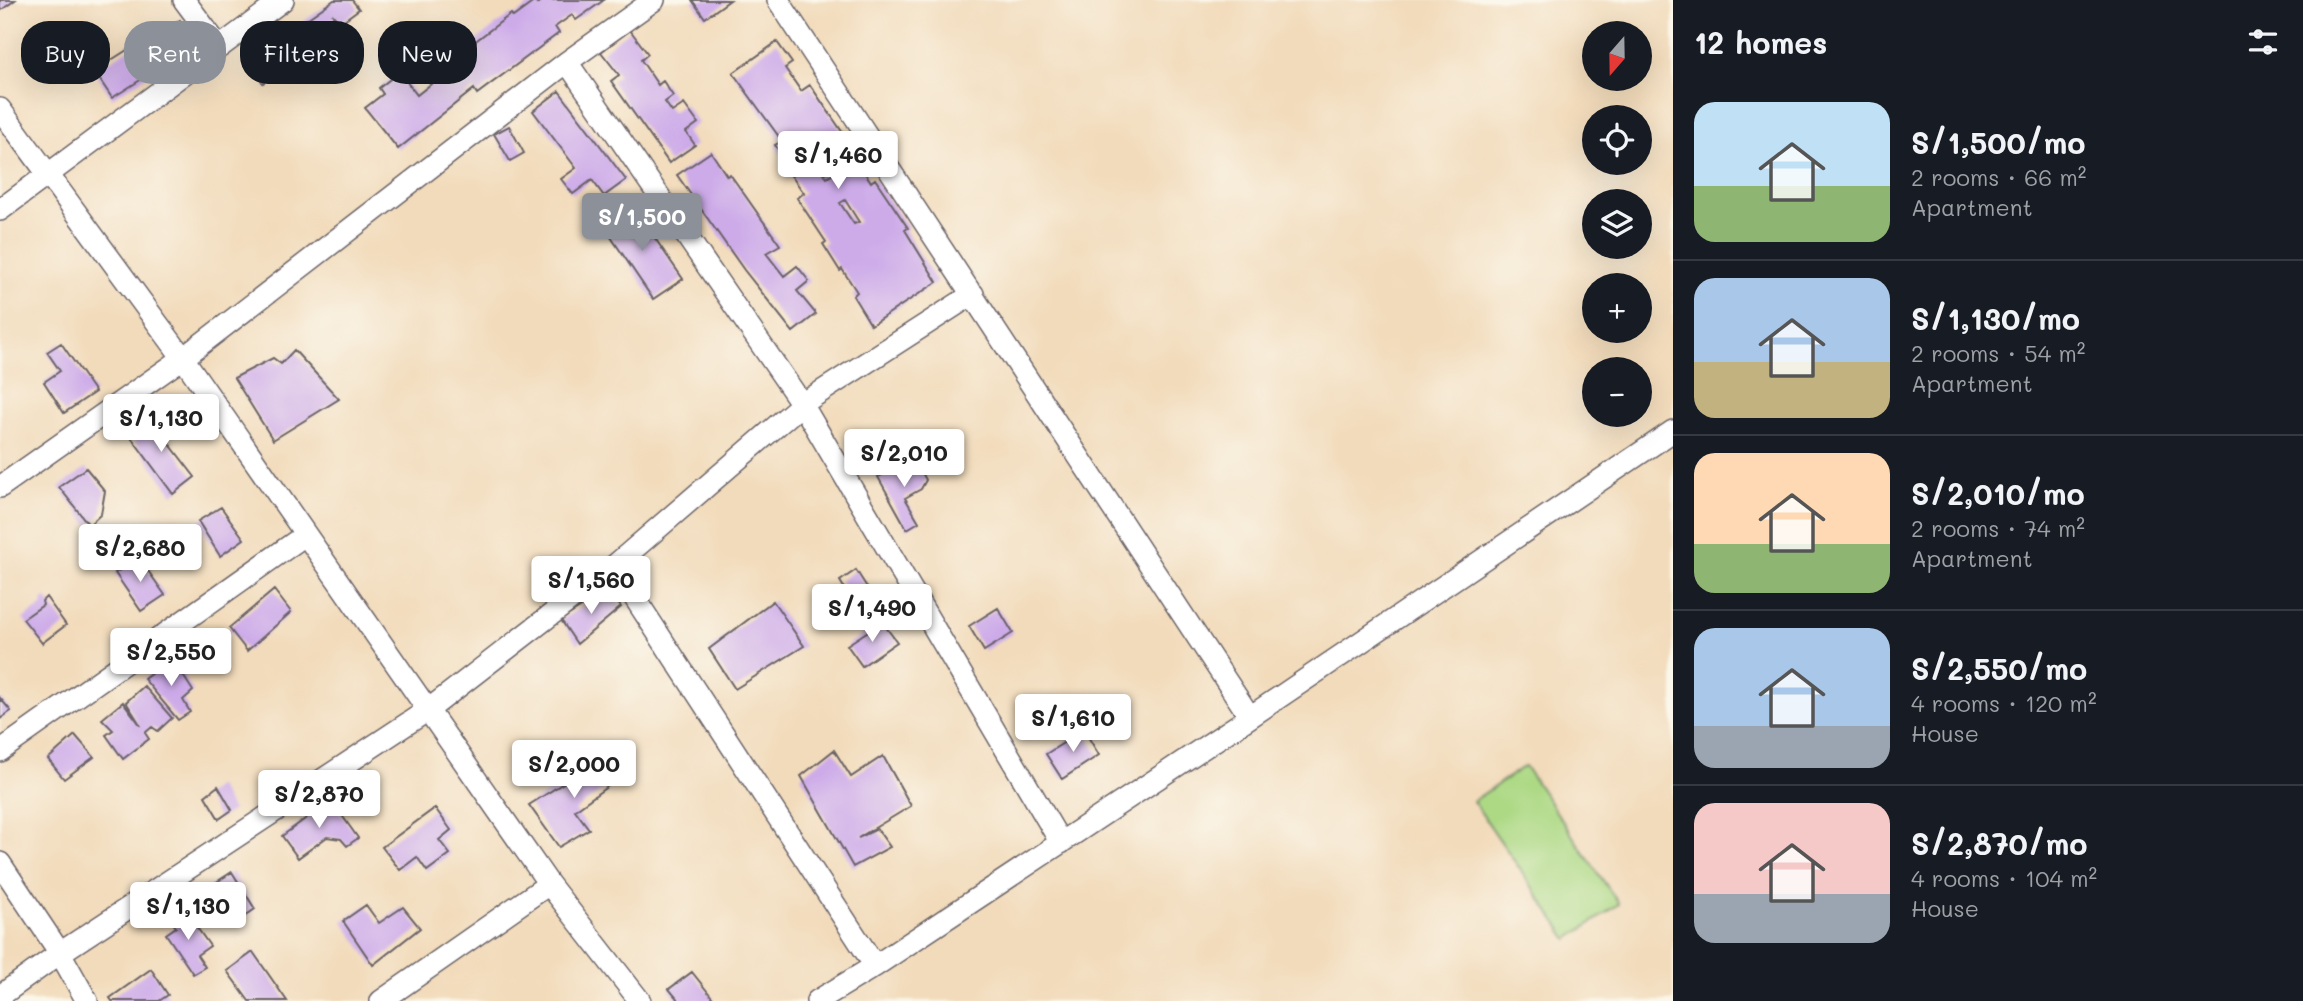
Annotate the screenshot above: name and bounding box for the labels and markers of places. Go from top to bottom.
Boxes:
pin: S/1,460 [773,132,903,191]
pin: S/1,500 [577,194,707,253]
pin: S/1,130 [96,394,226,454]
pin: S/2,010 [839,430,969,489]
pin: S/2,680 [75,524,205,584]
pin: S/1,560 [526,556,656,616]
pin: S/1,490 [807,584,937,644]
pin: S/2,550 [106,628,236,688]
pin: S/1,610 [1008,694,1138,754]
pin: S/2,000 [509,740,639,800]
pin: S/2,870 [254,770,384,830]
pin: S/1,130 [123,883,253,942]

